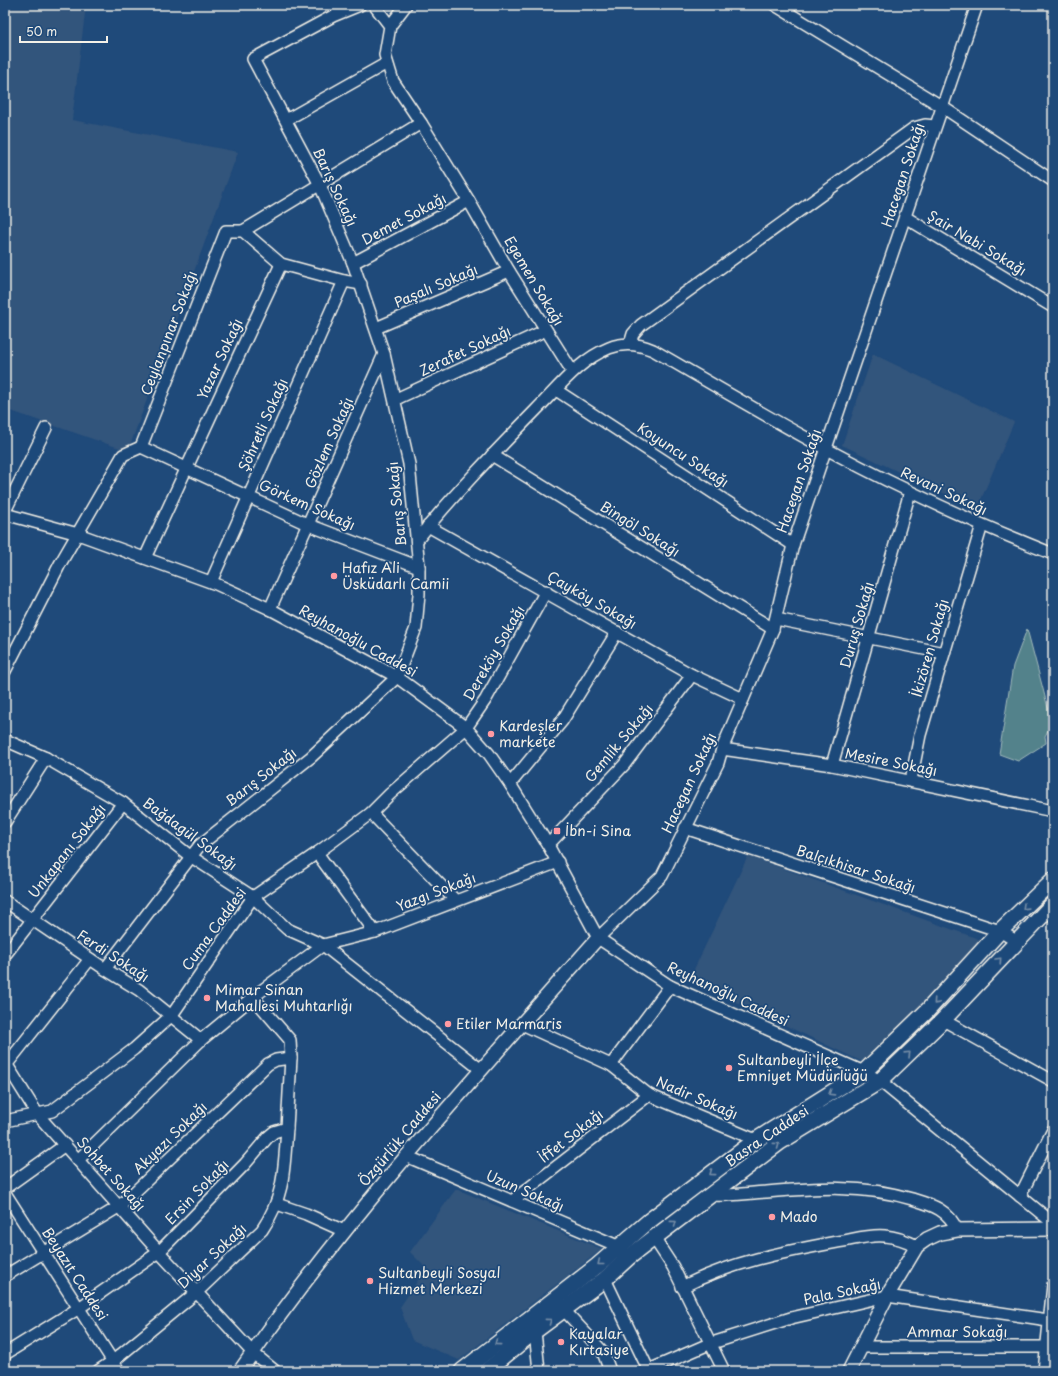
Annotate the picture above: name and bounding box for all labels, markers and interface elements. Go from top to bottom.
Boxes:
scale bar [20,18,107,44]
text: 50 m [26,22,57,40]
street label: Hacegan Sokağı [876,120,929,230]
street label: Barış Sokağı [308,144,363,230]
street label: Demet Sokağı [358,187,450,250]
street label: Şair Nabi Sokağı [924,205,1031,280]
street label: Egemen Sokağı [499,232,569,329]
street label: Paşalı Sokağı [391,258,481,313]
street label: Ceylanpınar Sokağı [135,267,202,398]
street label: Yazar Sokağı [192,315,248,403]
street label: Zerafet Sokağı [415,320,514,381]
street label: Şöhretli Sokağı [233,375,293,475]
street label: Gözlem Sokağı [299,394,358,492]
street label: Koyuncu Sokağı [633,417,733,492]
street label: Hacegan Sokağı [771,426,826,536]
street label: Barış Sokağı [382,461,411,547]
street label: Revani Sokağı [897,461,991,520]
street label: Görkem Sokağı [256,474,359,535]
street label: Bingöl Sokağı [596,496,684,561]
place label: Hafız Ali Üsküdarlı Camii [342,557,450,594]
street label: Çayköy Sokağı [544,565,641,634]
marker: Hafız Ali Üsküdarlı Camii [329,571,339,581]
street label: Duruş Sokağı [834,579,879,671]
street label: İkizören Sokağı [906,596,954,699]
street label: Reyhanoğlu Caddesi [295,599,421,682]
street label: Dereköy Sokağı [458,601,530,704]
street label: Gemlik Sokağı [579,699,658,787]
place label: Kardeşler markete [499,715,563,752]
marker: Kardeşler markete [486,729,496,739]
street label: Hacegan Sokağı [656,729,721,837]
street label: Barış Sokağı [221,742,301,811]
street label: Mesire Sokağı [843,742,939,781]
street label: Bağdagül Sokağı [139,792,242,875]
street label: Unkapanı Sokağı [23,799,110,902]
place label: İbn-i Sina [565,820,631,841]
marker: İbn-i Sina [552,826,562,836]
street label: Balçıkhisar Sokağı [794,839,919,898]
street label: Yazgı Sokağı [393,867,479,916]
street label: Cuma Caddesi [176,883,251,975]
one-way arrow [1022,902,1030,910]
street label: Ferdi Sokağı [73,924,154,987]
street label: Reyhanoğlu Caddesi [664,956,793,1031]
one-way arrow [994,957,1001,965]
place label: Mimar Sinan Mahallesi Muhtarlığı [215,979,353,1016]
marker: Mimar Sinan Mahallesi Muhtarlığı [202,993,212,1003]
one-way arrow [933,997,940,1004]
place label: Etiler Marmaris [456,1013,562,1034]
marker: Etiler Marmaris [443,1019,453,1029]
place label: Sultanbeyli İlçe Emniyet Müdürlüğü [737,1049,868,1086]
one-way arrow [903,1051,911,1058]
marker: Sultanbeyli İlçe Emniyet Müdürlüğü [724,1063,734,1073]
street label: Nadir Sokağı [653,1071,741,1124]
street label: Özgürlük Caddesi [354,1087,446,1191]
one-way arrow [828,1088,835,1095]
street label: Akyazı Sokağı [128,1097,212,1179]
street label: Basra Caddesi [721,1100,813,1171]
street label: İffet Sokağı [534,1104,607,1168]
street label: Sohbet Sokağı [72,1132,151,1216]
one-way arrow [772,1142,779,1149]
street label: Ersin Sokağı [160,1154,233,1229]
street label: Uzun Sokağı [483,1165,568,1216]
one-way arrow [710,1169,717,1176]
place label: Mado [780,1206,818,1227]
marker: Mado [767,1212,777,1222]
street label: Diyar Sokağı [173,1218,251,1293]
one-way arrow [669,1221,676,1228]
street label: Beyazıt Caddesi [37,1223,113,1324]
one-way arrow [597,1259,605,1266]
place label: Sultanbeyli Sosyal Hizmet Merkezi [378,1262,500,1299]
street label: Pala Sokağı [801,1273,883,1310]
marker: Sultanbeyli Sosyal Hizmet Merkezi [365,1276,375,1286]
one-way arrow [545,1318,552,1326]
street label: Ammar Sokağı [907,1321,1007,1342]
place label: Kayalar Kırtasiye [569,1323,629,1360]
marker: Kayalar Kırtasiye [556,1337,566,1347]
one-way arrow [495,1338,502,1345]

